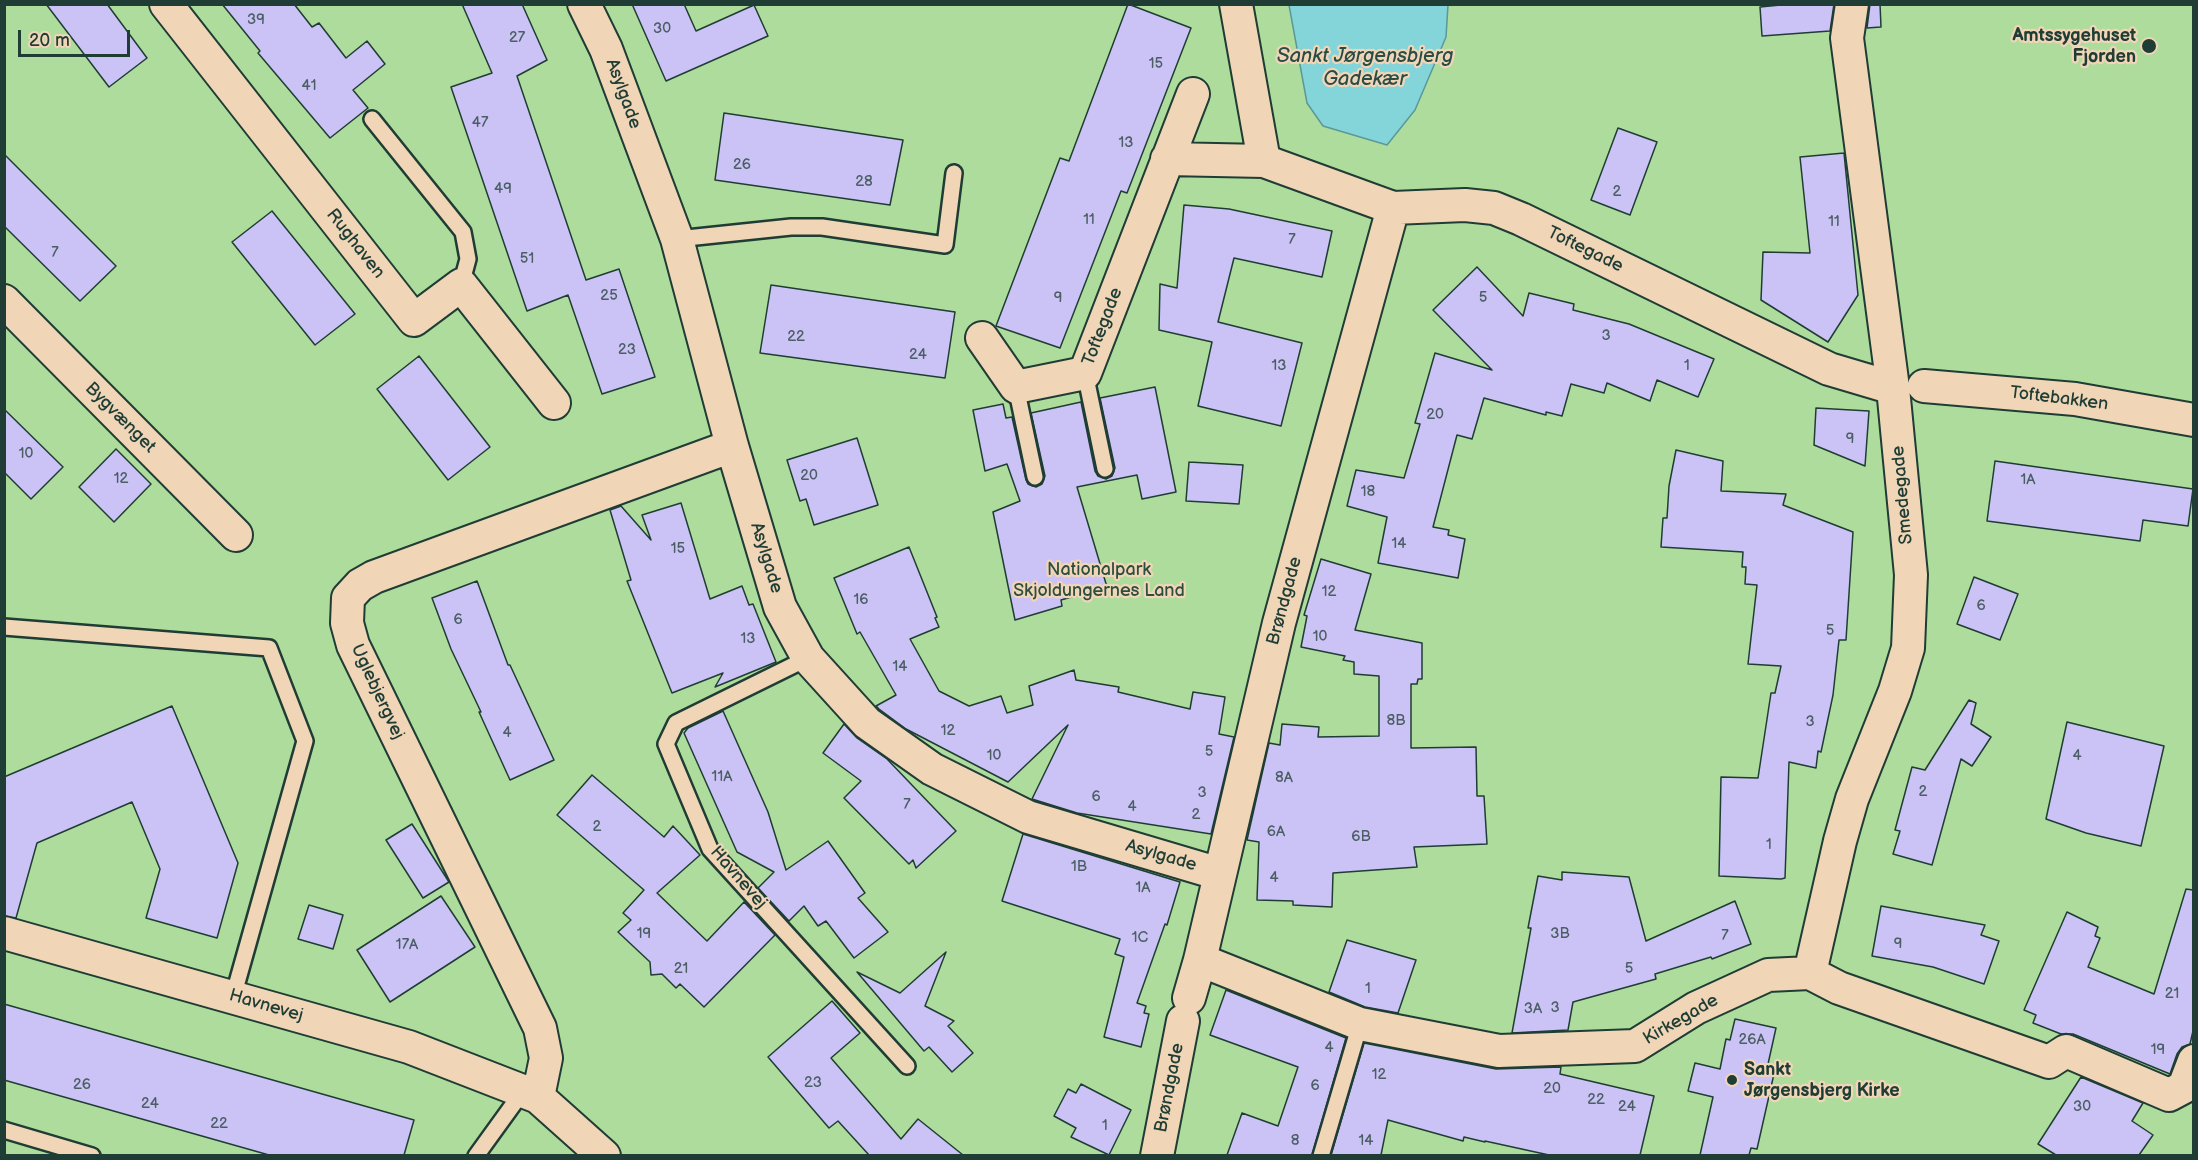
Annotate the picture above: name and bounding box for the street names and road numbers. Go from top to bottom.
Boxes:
street label: Asylgade [600,56,646,132]
street label: Rughaven [321,205,389,283]
street label: Toftegade [1543,222,1627,278]
street label: Toftegade [1078,285,1128,369]
street label: Bygvænget [80,378,160,458]
street label: Toftebakken [2009,382,2109,416]
street label: Smedegade [1888,445,1918,545]
street label: Asylgade [745,520,787,596]
street label: Brøndgade [1263,554,1307,648]
street label: Uglebjergvej [345,641,409,743]
street label: Asylgade [1123,836,1199,876]
street label: Havnevej [705,842,771,914]
street label: Havnevej [226,985,306,1027]
street label: Kirkegade [1640,990,1722,1050]
street label: Brøndgade [1151,1041,1189,1135]

